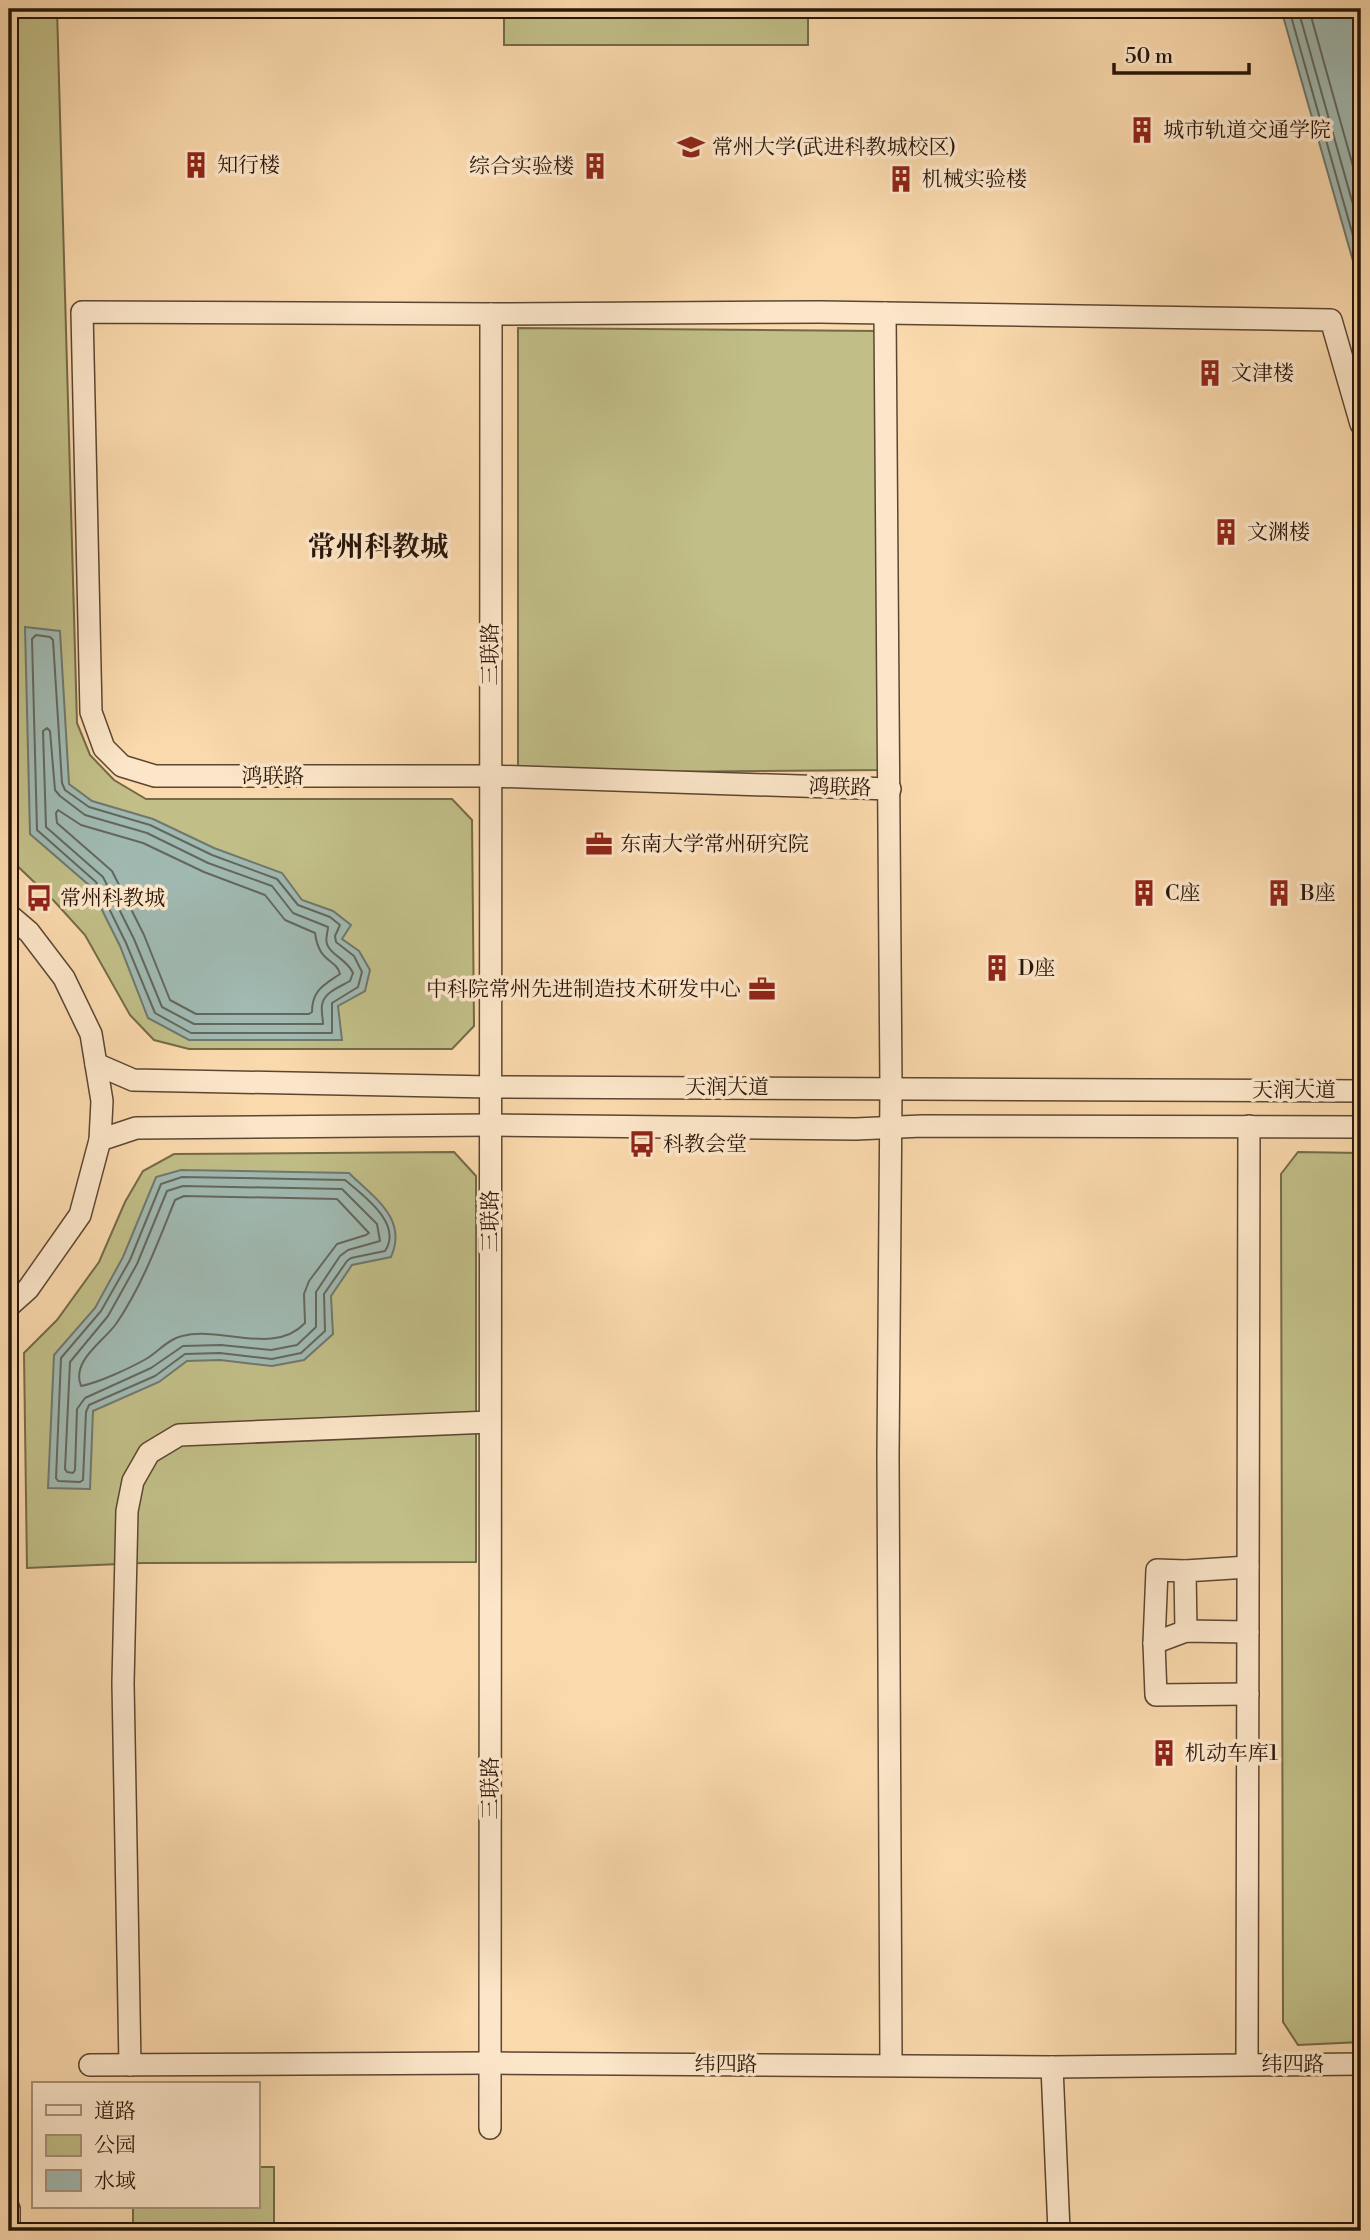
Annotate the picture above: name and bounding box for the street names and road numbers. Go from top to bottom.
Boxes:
street label: 三联路 [478,623,504,686]
street label: 鸿联路 [242,764,305,790]
street label: 鸿联路 [808,774,872,802]
street label: 天润大道 [685,1075,769,1101]
street label: 天润大道 [1252,1078,1336,1104]
street label: 三联路 [478,1190,504,1253]
street label: 三联路 [478,1757,504,1820]
street label: 纬四路 [695,2052,758,2078]
street label: 纬四路 [1262,2052,1325,2078]

